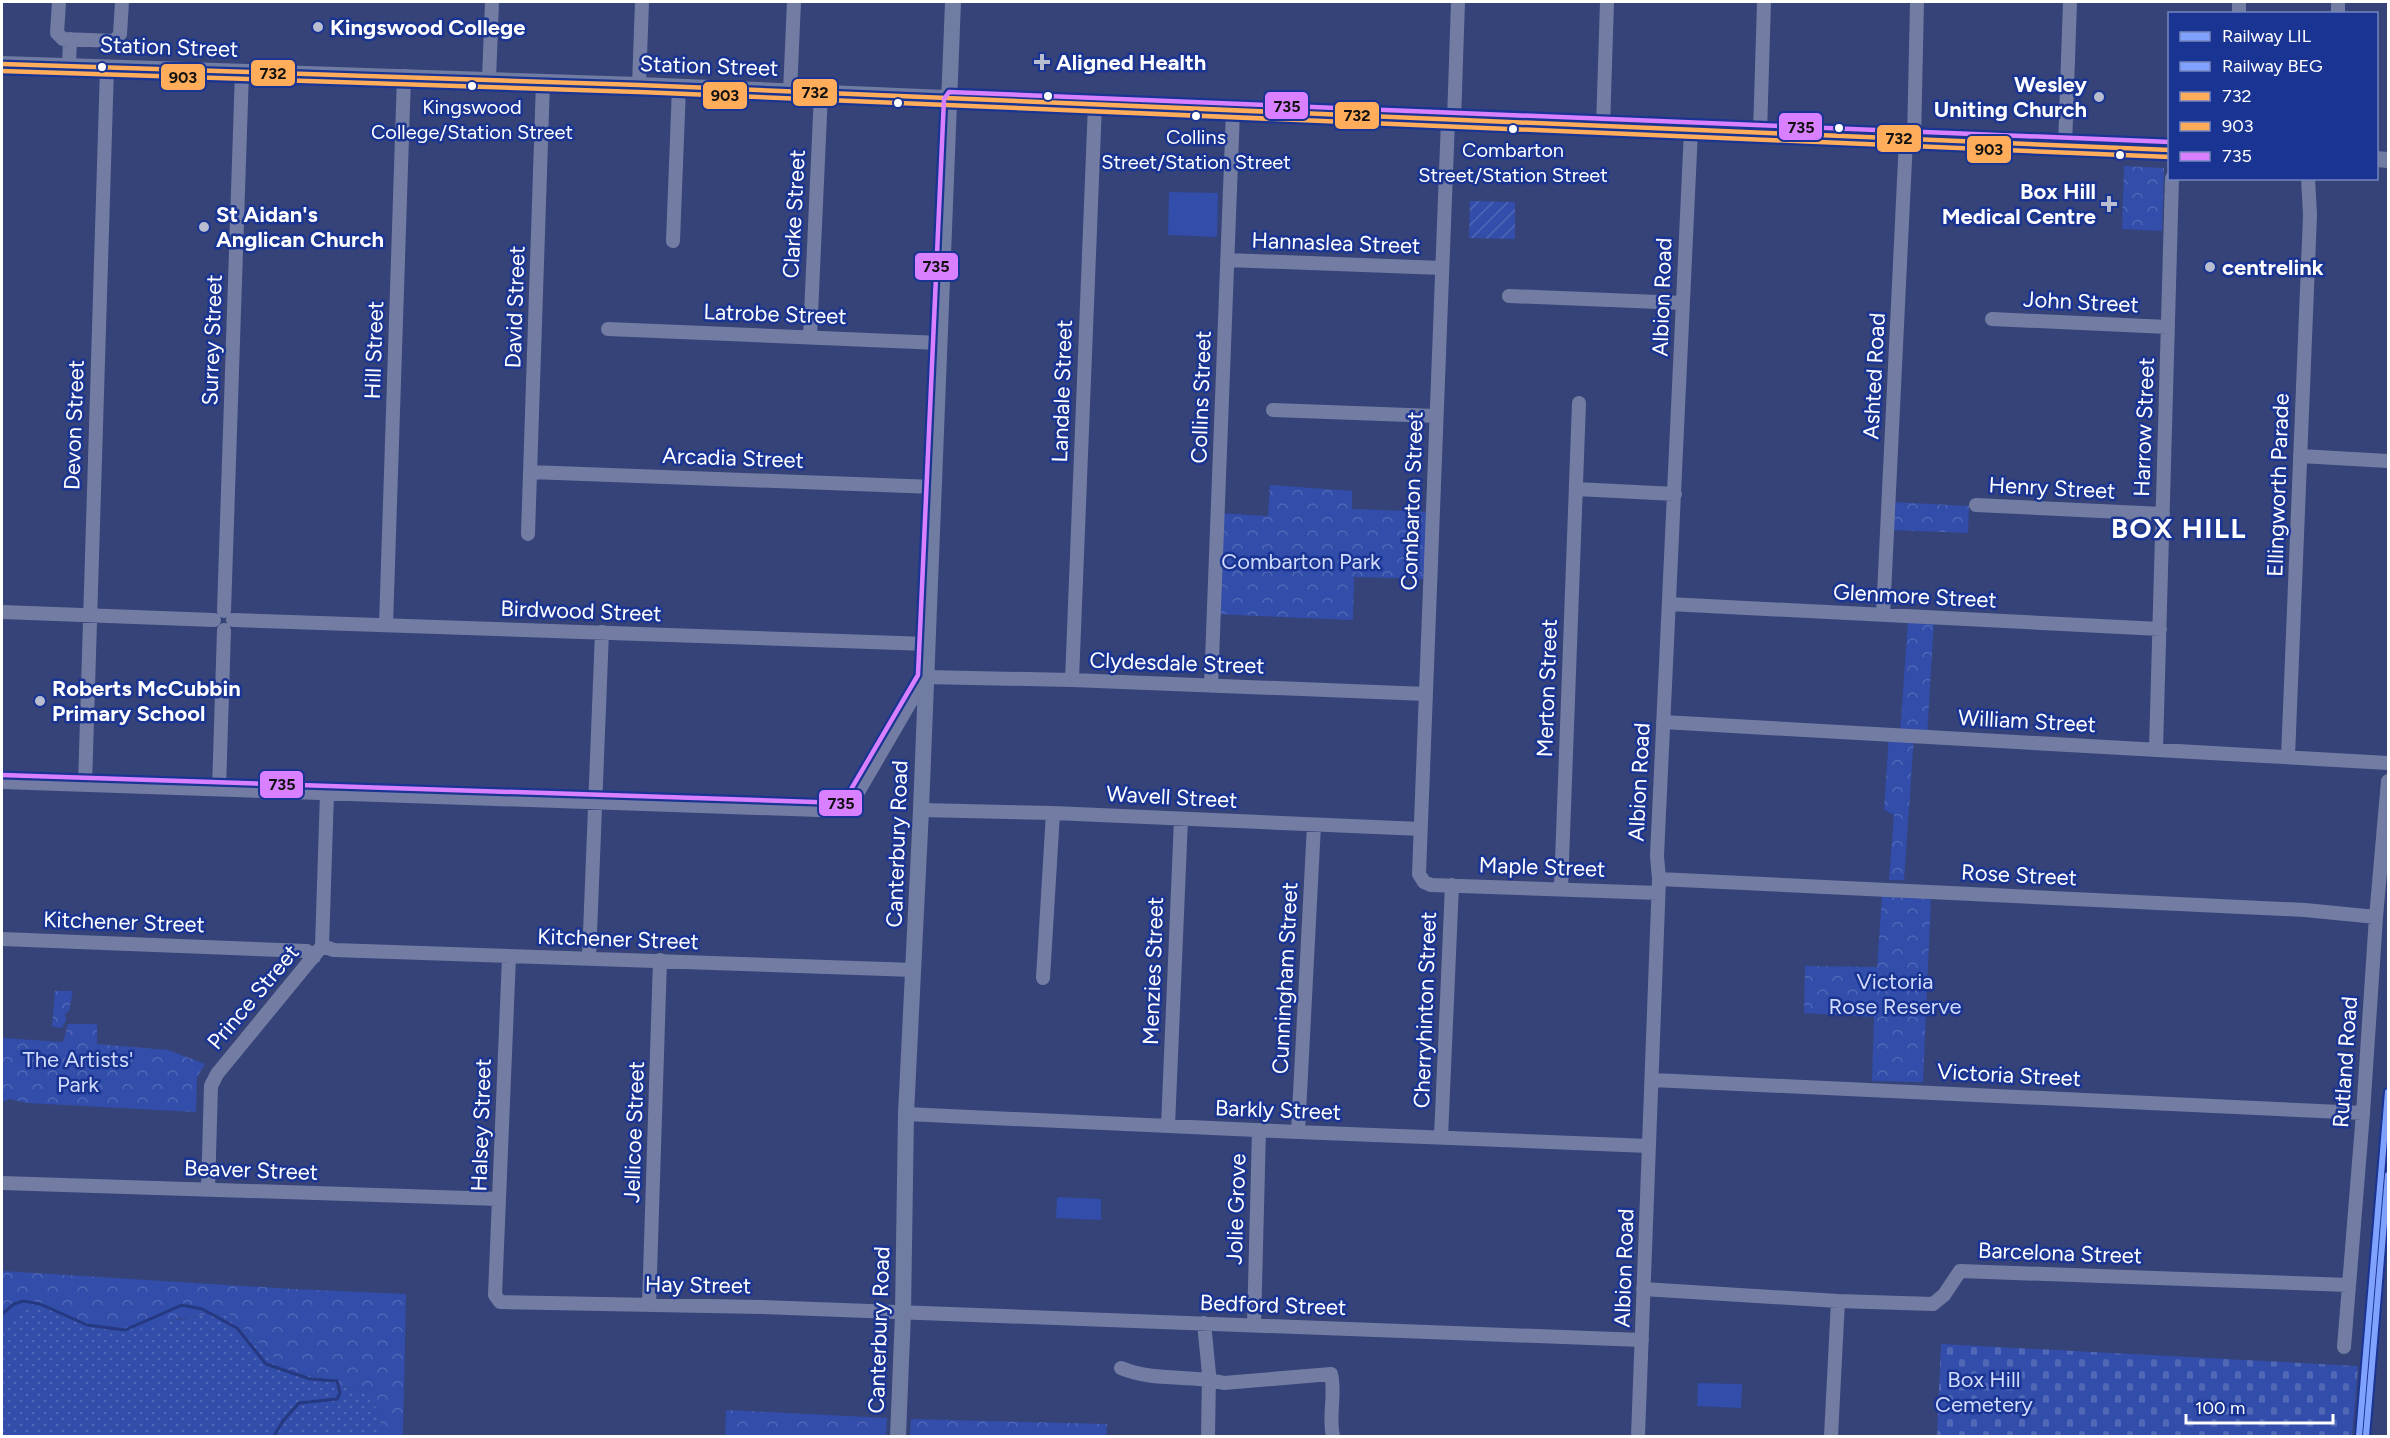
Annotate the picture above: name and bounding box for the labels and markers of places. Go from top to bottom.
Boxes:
place label: Kingswood College [330,14,525,41]
marker: Kingswood College [311,20,325,34]
place label: Aligned Health [1056,49,1206,76]
marker: Aligned Health [1033,53,1051,71]
unlabelled marker [96,61,108,73]
place label: Wesley Uniting Church [1934,71,2087,123]
marker: Kingswood College/Station Street [466,80,478,92]
unlabelled marker [1042,90,1054,102]
marker: Wesley Uniting Church [2092,90,2106,104]
place label: Kingswood College/Station Street [371,95,573,144]
unlabelled marker [892,97,904,109]
marker: Collins Street/Station Street [1190,110,1202,122]
unlabelled marker [1833,122,1845,134]
marker: Combarton Street/Station Street [1507,123,1519,135]
place label: Collins Street/Station Street [1101,125,1291,174]
place label: Combarton Street/Station Street [1418,138,1608,187]
unlabelled marker [2114,149,2126,161]
place label: Box Hill Medical Centre [1942,178,2096,230]
marker: Box Hill Medical Centre [2100,195,2118,213]
place label: St Aidan's Anglican Church [216,201,384,253]
marker: St Aidan's Anglican Church [197,220,211,234]
place label: centrelink [2222,254,2324,281]
marker: centrelink [2203,260,2217,274]
place label: Roberts McCubbin Primary School [52,675,241,727]
marker: Roberts McCubbin Primary School [33,694,47,708]

